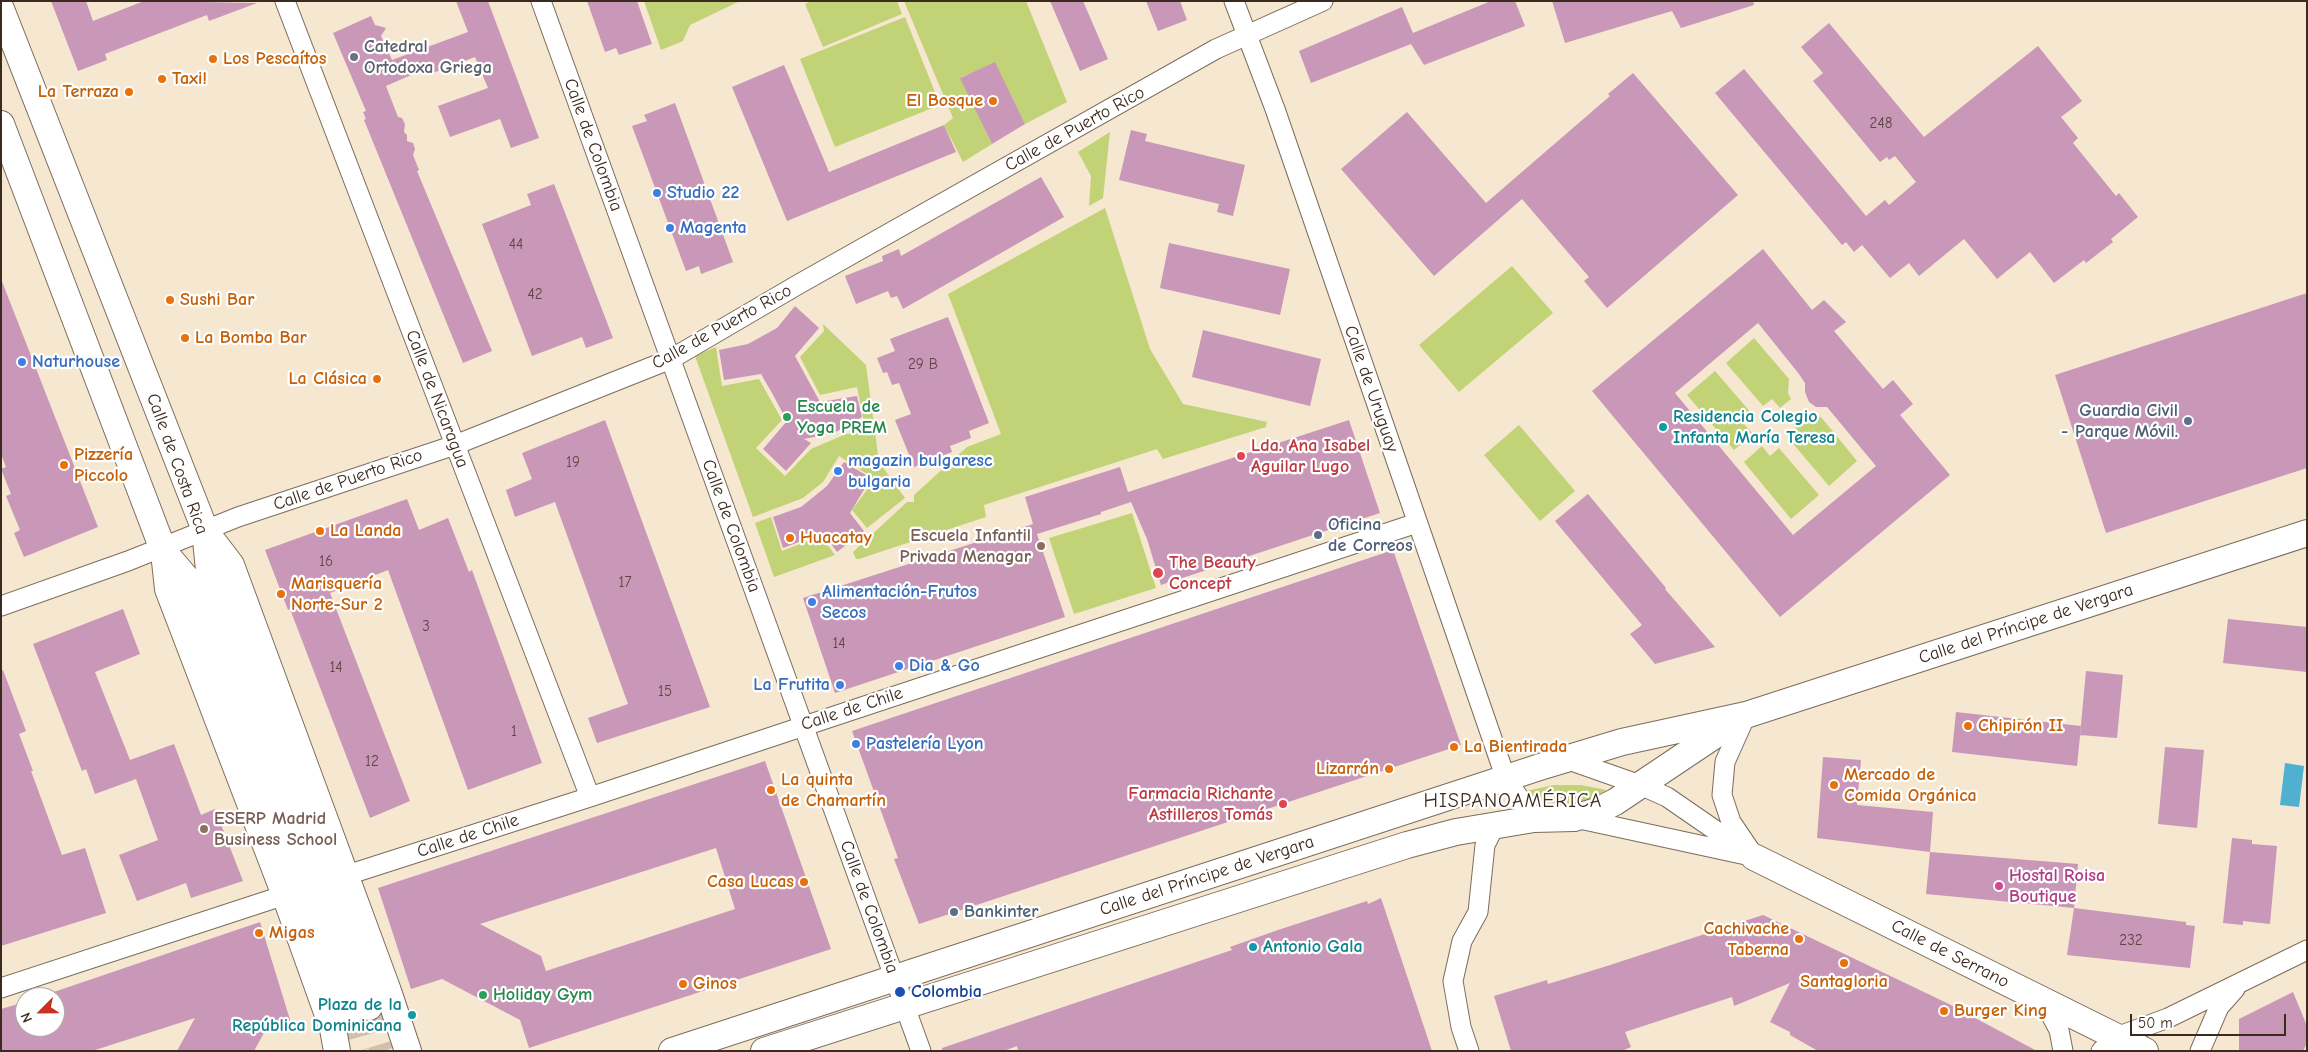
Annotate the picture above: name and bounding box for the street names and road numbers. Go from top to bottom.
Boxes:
street label: Calle de Colombia [559,76,627,214]
street label: Calle de Puerto Rico [1001,82,1149,176]
street label: Calle de Puerto Rico [648,280,796,374]
street label: Calle de Uruguay [1339,323,1403,455]
street label: Calle de Nicaragua [401,327,473,471]
street label: Calle de Costa Rica [141,391,213,537]
street label: Calle de Puerto Rico [271,444,425,516]
street label: Calle de Colombia [697,457,765,595]
street label: Calle del Príncipe de Vergara [1916,579,2136,669]
street label: Calle de Chile [798,682,906,736]
street label: Calle de Chile [414,809,522,863]
street label: Calle del Príncipe de Vergara [1097,831,1317,921]
street label: Calle de Colombia [835,838,903,976]
street label: Calle de Serrano [1887,915,2013,993]

